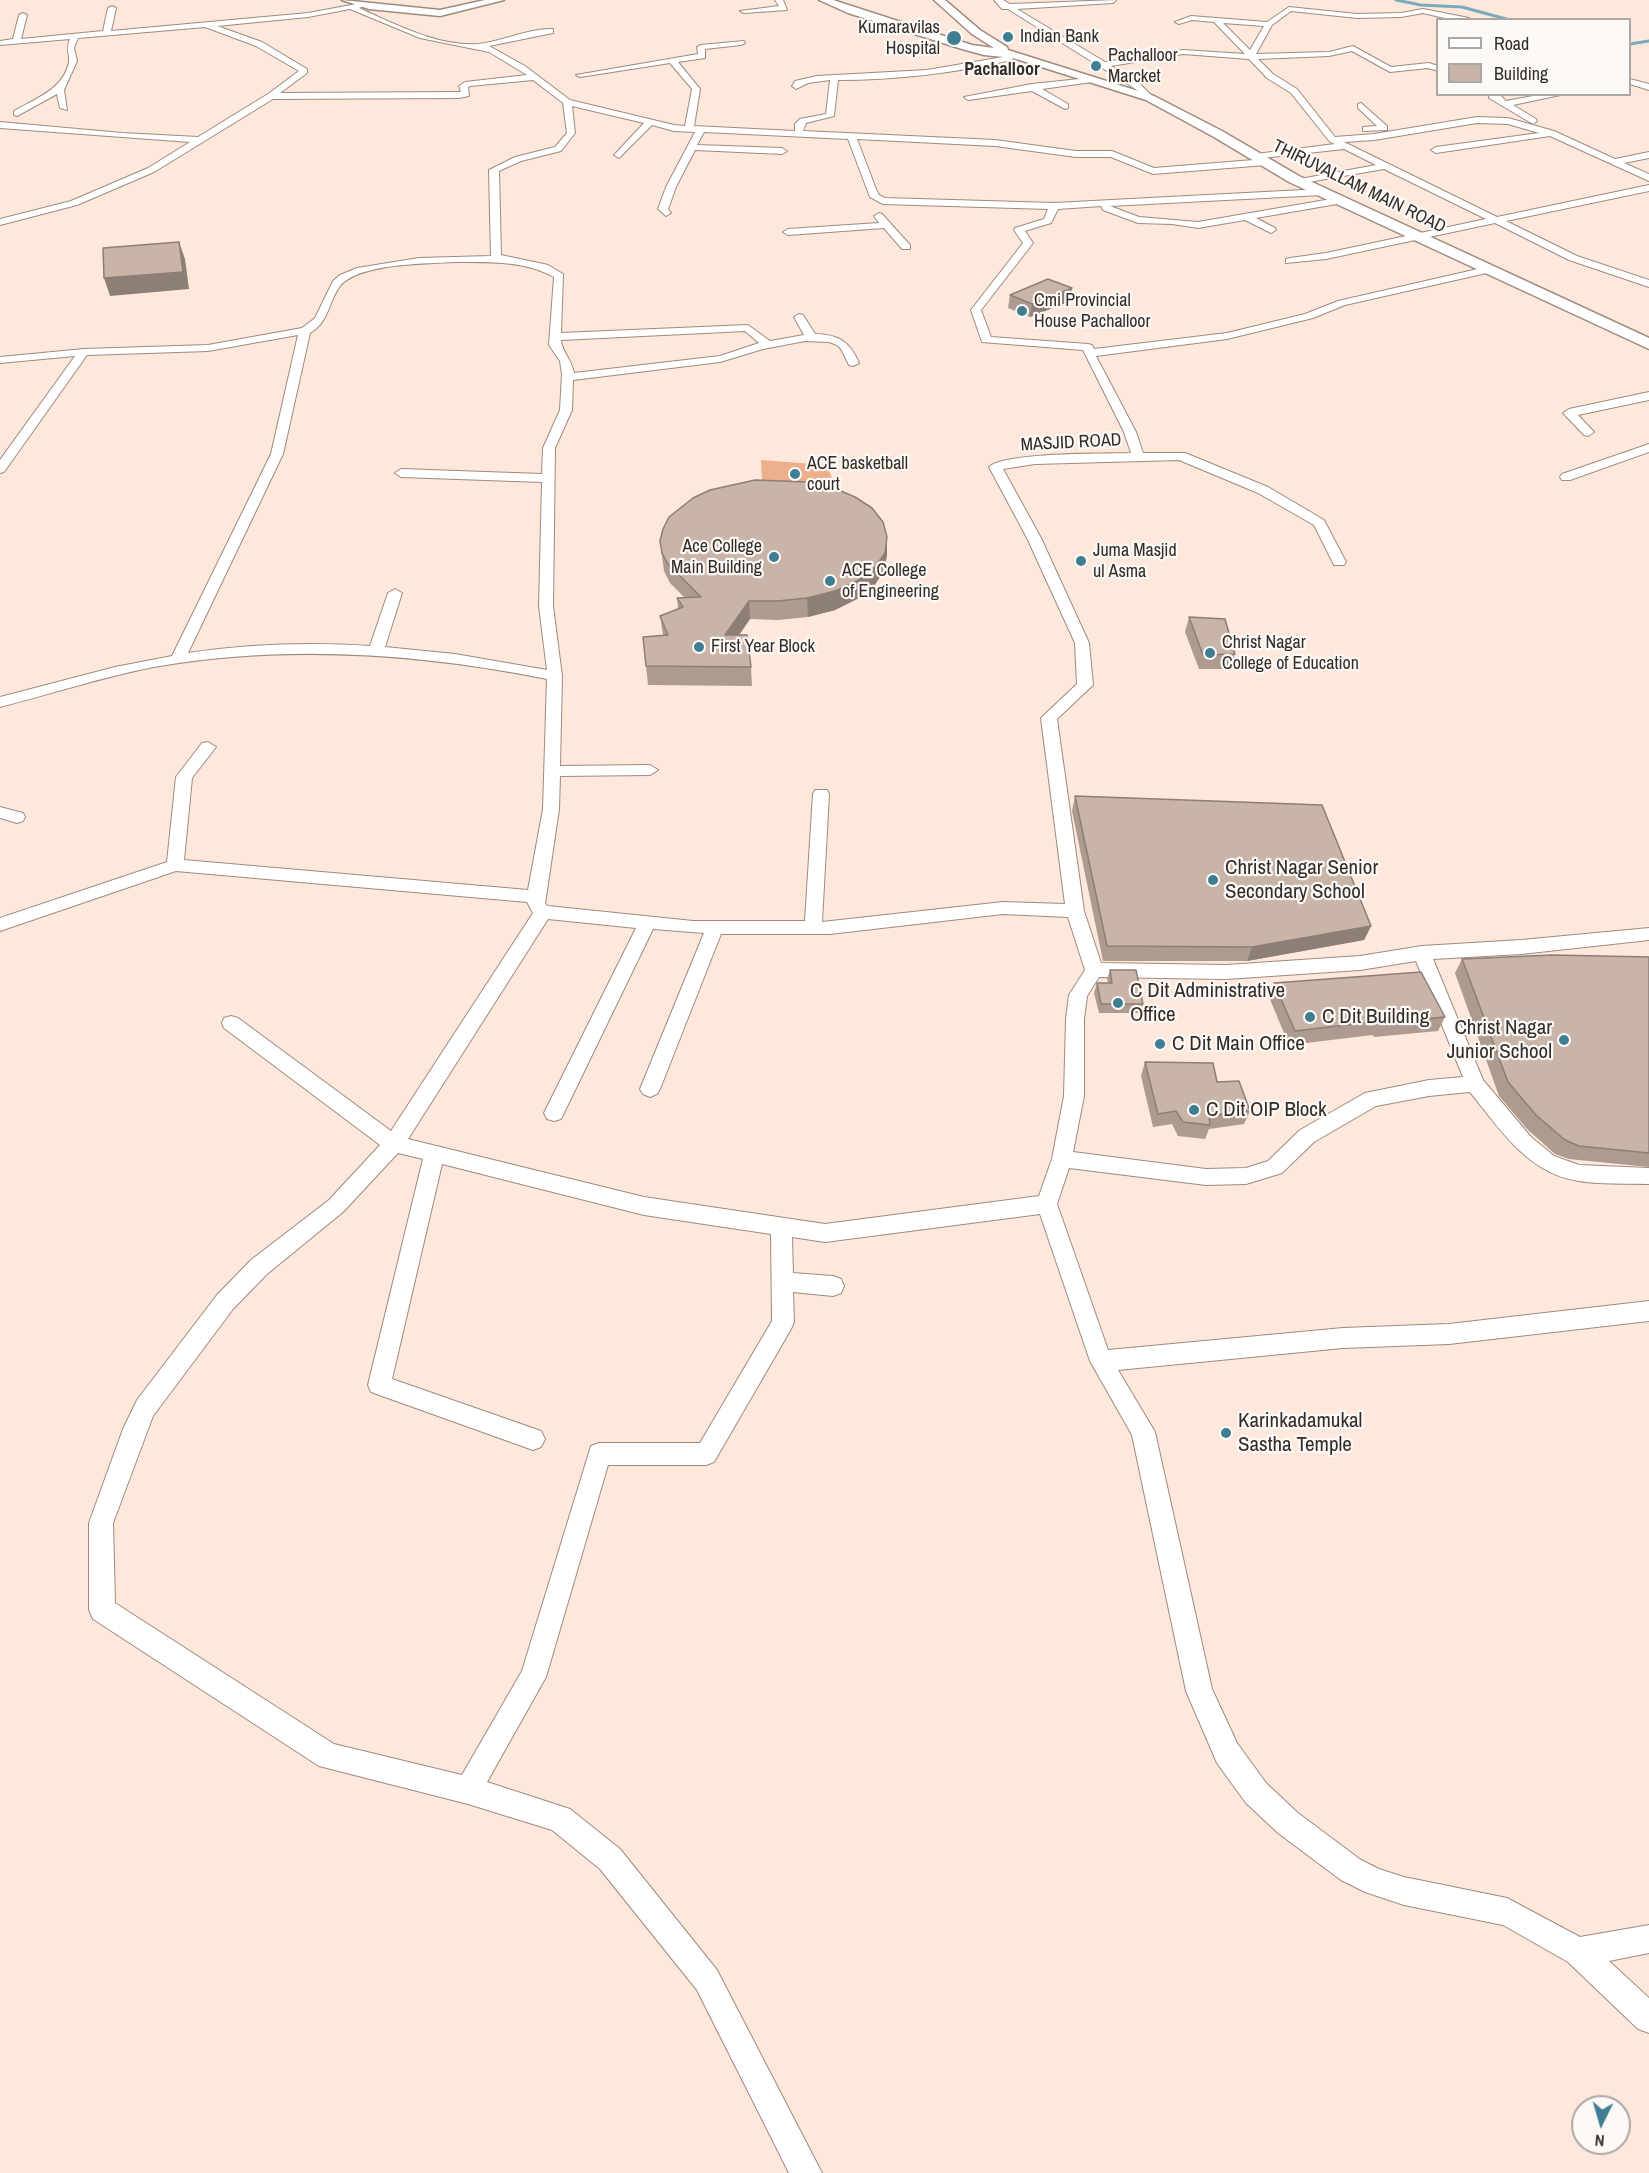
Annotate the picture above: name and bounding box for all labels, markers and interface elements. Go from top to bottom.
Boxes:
place label: Kumaravilas Hospital [858,17,940,60]
legend [1436,18,1631,96]
place label: Indian Bank [1020,26,1099,48]
marker: Kumaravilas Hospital [945,29,963,47]
marker: Indian Bank [1001,30,1015,44]
text: Road [1494,31,1529,56]
place label: Pachalloor Marcket [1108,45,1178,88]
district label: Pachalloor [964,59,1040,81]
marker: Pachalloor Marcket [1089,59,1103,73]
text: Building [1494,61,1548,86]
street label: THIRUVALLAM MAIN ROAD [1269,136,1449,238]
place label: Cmi Provincial House Pachalloor [1034,290,1150,332]
marker: Cmi Provincial House Pachalloor [1015,304,1029,318]
street label: MASJID ROAD [1020,430,1122,456]
place label: ACE basketball court [807,453,908,496]
marker: ACE basketball court [788,467,802,481]
place label: Ace College Main Building [671,536,762,578]
place label: Juma Masjid ul Asma [1093,540,1177,582]
marker: Ace College Main Building [767,550,781,564]
marker: Juma Masjid ul Asma [1074,554,1088,568]
place label: ACE College of Engineering [842,560,939,602]
marker: ACE College of Engineering [823,574,837,588]
place label: Christ Nagar College of Education [1222,632,1359,674]
place label: First Year Block [711,636,815,658]
marker: First Year Block [692,640,706,654]
marker: Christ Nagar College of Education [1203,646,1217,660]
place label: Christ Nagar Senior Secondary School [1225,855,1378,905]
marker: Christ Nagar Senior Secondary School [1206,873,1220,887]
place label: C Dit Administrative Office [1130,978,1285,1028]
marker: C Dit Administrative Office [1111,996,1125,1010]
place label: C Dit Building [1322,1004,1429,1030]
marker: C Dit Building [1303,1010,1317,1024]
place label: Christ Nagar Junior School [1447,1015,1552,1065]
place label: C Dit Main Office [1172,1031,1305,1057]
marker: Christ Nagar Junior School [1557,1033,1571,1047]
marker: C Dit Main Office [1153,1037,1167,1051]
place label: C Dit OIP Block [1206,1097,1327,1123]
marker: C Dit OIP Block [1187,1103,1201,1117]
place label: Karinkadamukal Sastha Temple [1238,1408,1362,1458]
marker: Karinkadamukal Sastha Temple [1219,1426,1233,1440]
north arrow [1571,2095,1631,2155]
text: N [1594,2130,1605,2152]

